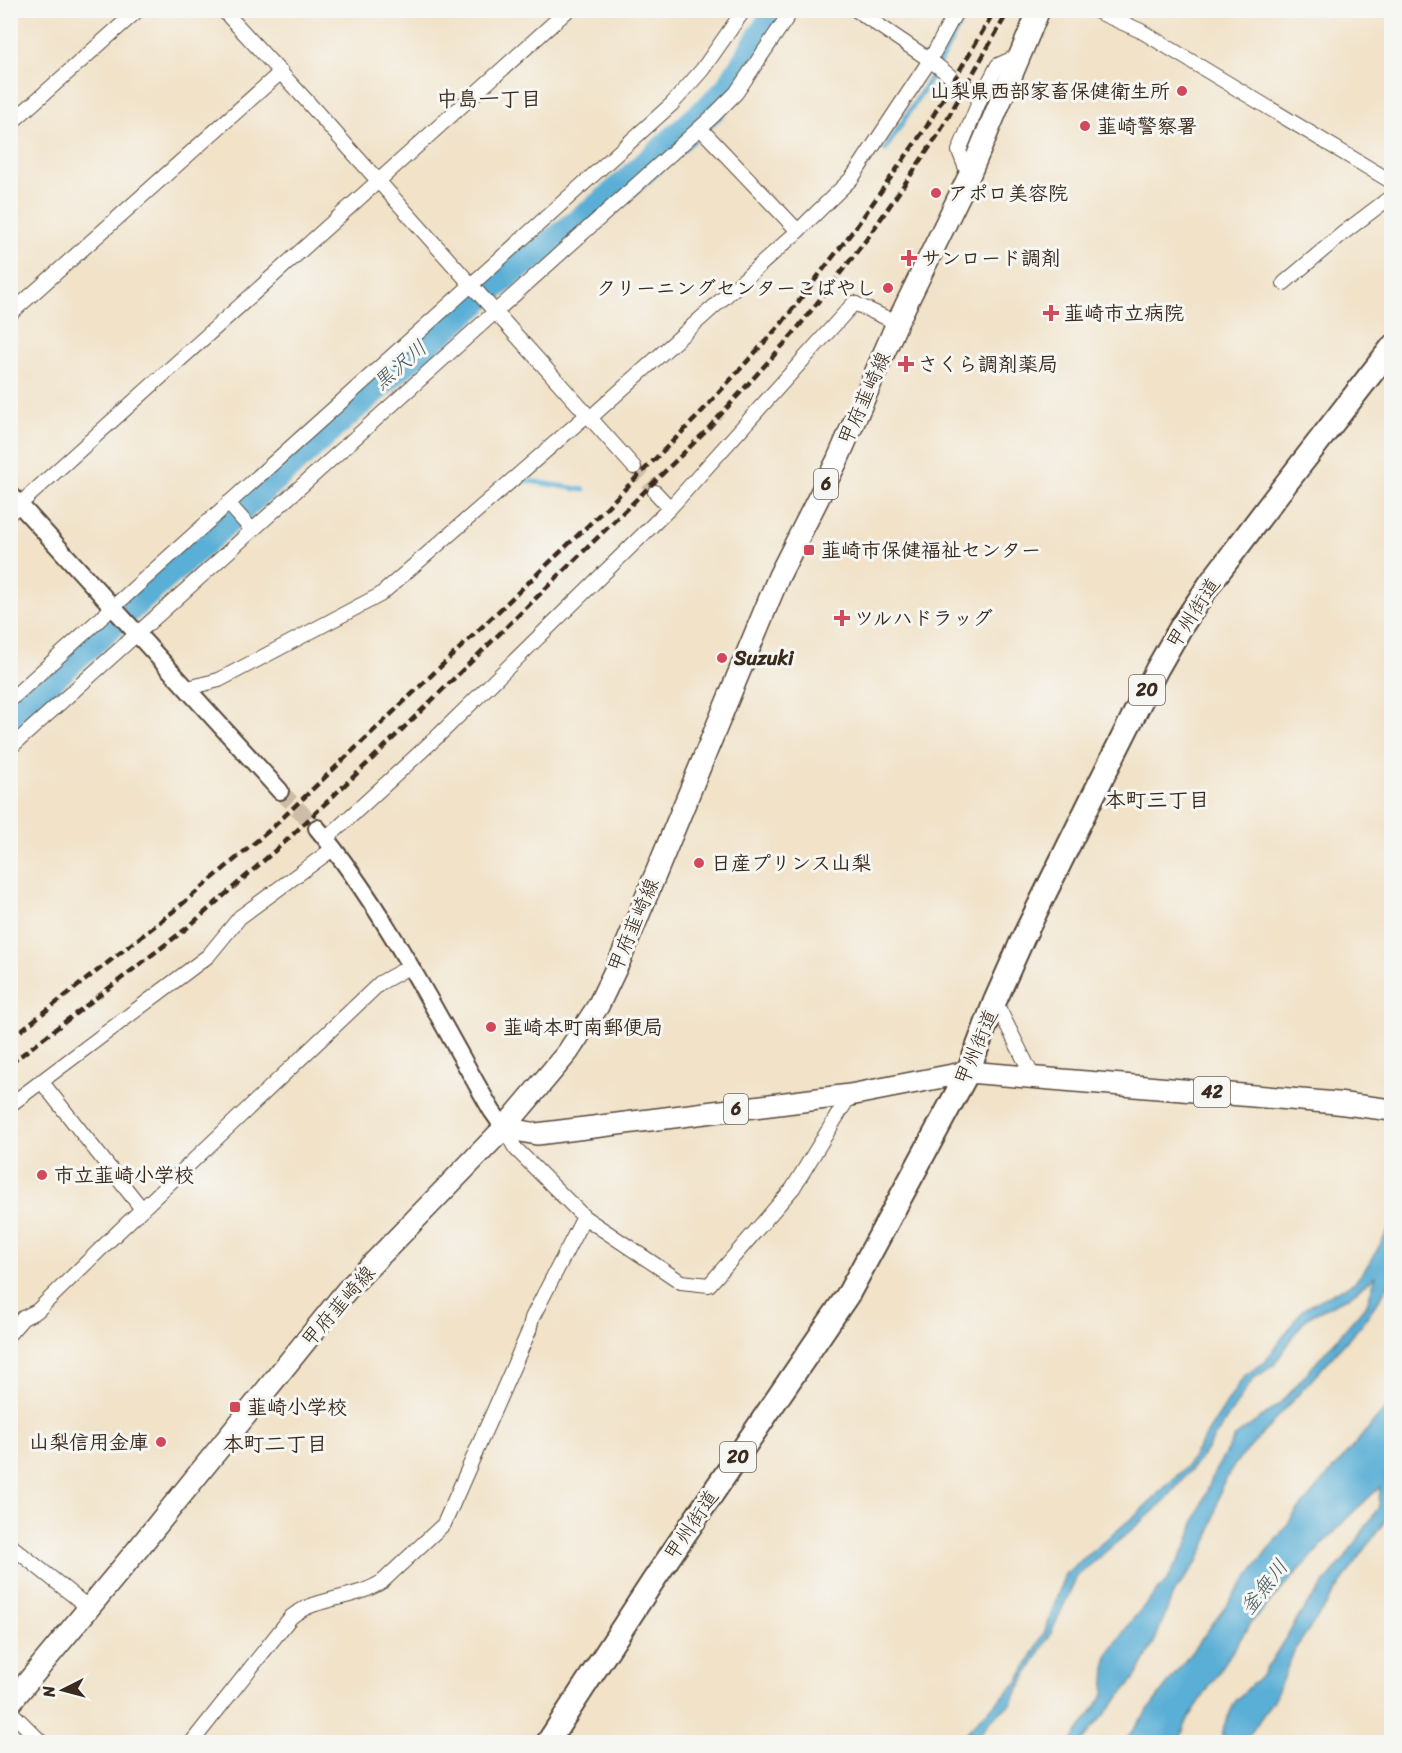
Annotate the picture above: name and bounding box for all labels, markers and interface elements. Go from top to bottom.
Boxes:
place label: 山梨県西部家畜保健衛生所 [930,74,1170,109]
district label: 中島一丁目 [437,80,542,118]
marker: 山梨県西部家畜保健衛生所 [1175,84,1189,98]
place label: 韮崎警察署 [1097,109,1197,144]
marker: 韮崎警察署 [1078,119,1092,133]
place label: アポロ美容院 [948,176,1068,211]
marker: アポロ美容院 [929,186,943,200]
place label: サンロード調剤 [921,241,1061,276]
marker: サンロード調剤 [902,251,916,265]
place label: クリーニングセンターこばやし [596,271,876,306]
marker: クリーニングセンターこばやし [881,281,895,295]
place label: 韮崎市立病院 [1064,296,1184,331]
marker: 韮崎市立病院 [1042,304,1060,322]
water label: 黒沢川 [364,330,436,400]
street label: 甲府韮崎線 [828,345,901,451]
place label: さくら調剤薬局 [918,347,1058,382]
marker: さくら調剤薬局 [899,357,913,371]
road number: 6 [814,469,838,499]
place label: 韮崎市保健福祉センター [821,533,1041,568]
marker: 韮崎市保健福祉センター [802,543,816,557]
street label: 甲州街道 [1157,570,1230,656]
place label: ツルハドラッグ [854,601,993,636]
marker: ツルハドラッグ [835,611,849,625]
place label: Suzuki [733,641,795,676]
marker: Suzuki [715,651,729,665]
road number: 20 [1129,675,1165,705]
district label: 本町三丁目 [1105,781,1210,819]
place label: 日産プリンス山梨 [711,846,871,881]
marker: 日産プリンス山梨 [692,856,706,870]
street label: 甲府韮崎線 [598,872,669,978]
street label: 甲州街道 [945,1004,1008,1091]
place label: 韮崎本町南郵便局 [503,1010,663,1045]
marker: 韮崎本町南郵便局 [484,1020,498,1034]
road number: 42 [1194,1077,1230,1107]
road number: 6 [724,1094,748,1124]
place label: 市立韮崎小学校 [54,1158,194,1193]
marker: 市立韮崎小学校 [35,1168,49,1182]
street label: 甲府韮崎線 [292,1257,384,1356]
place label: 韮崎小学校 [247,1390,347,1425]
marker: 韮崎小学校 [228,1400,242,1414]
place label: 山梨信用金庫 [29,1425,149,1460]
district label: 本町二丁目 [223,1425,328,1463]
marker: 山梨信用金庫 [154,1435,168,1449]
road number: 20 [720,1442,756,1472]
street label: 甲州街道 [655,1482,728,1568]
water label: 釜無川 [1230,1550,1298,1624]
north arrow [33,1660,93,1720]
text: N [33,1684,64,1700]

